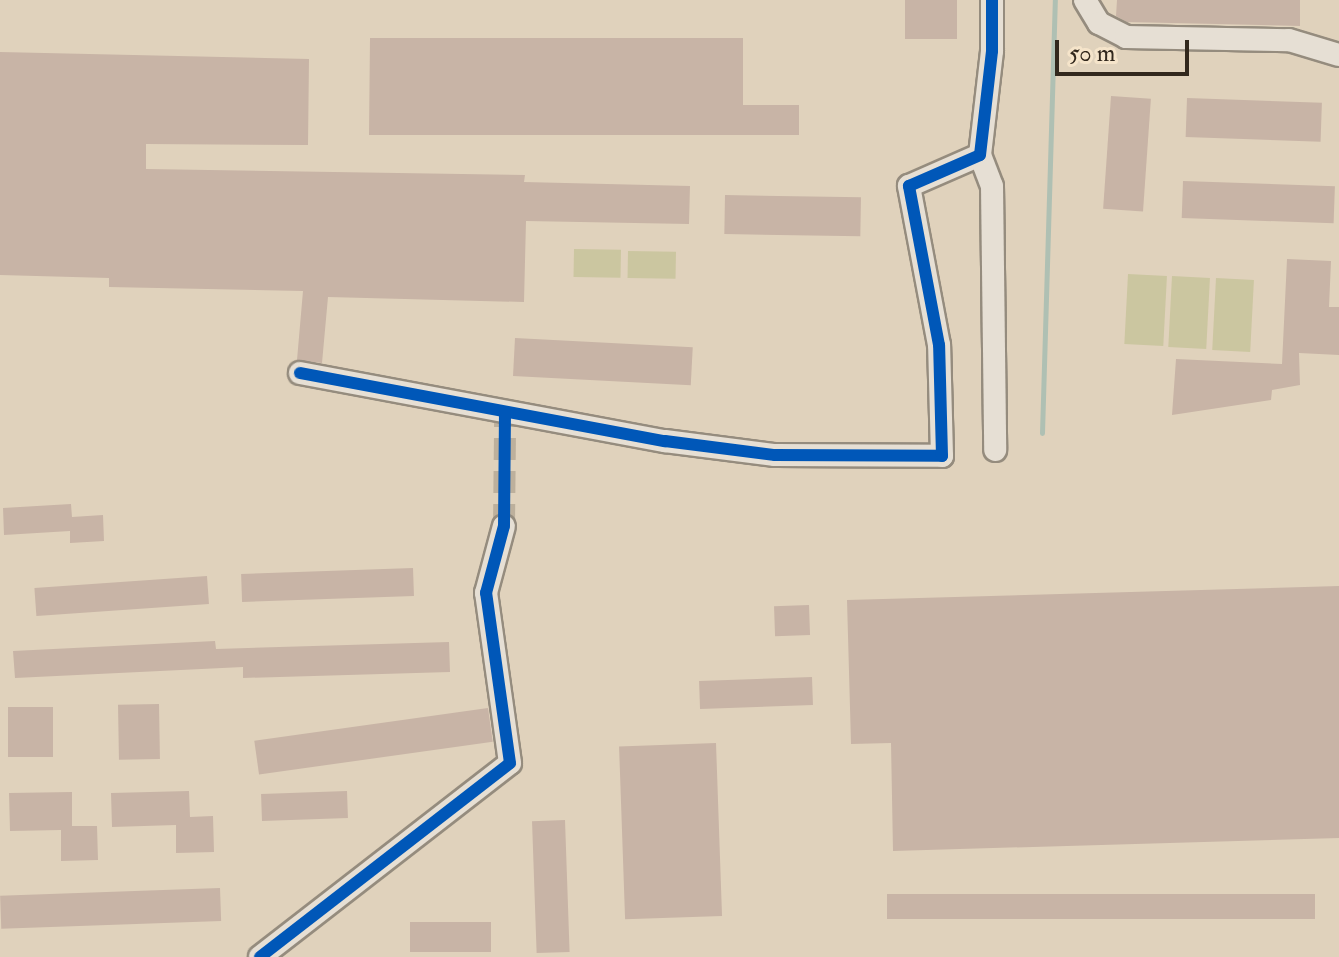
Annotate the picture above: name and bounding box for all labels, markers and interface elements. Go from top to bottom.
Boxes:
scale bar [1059,24,1193,74]
text: 50 m [1069,38,1115,69]

